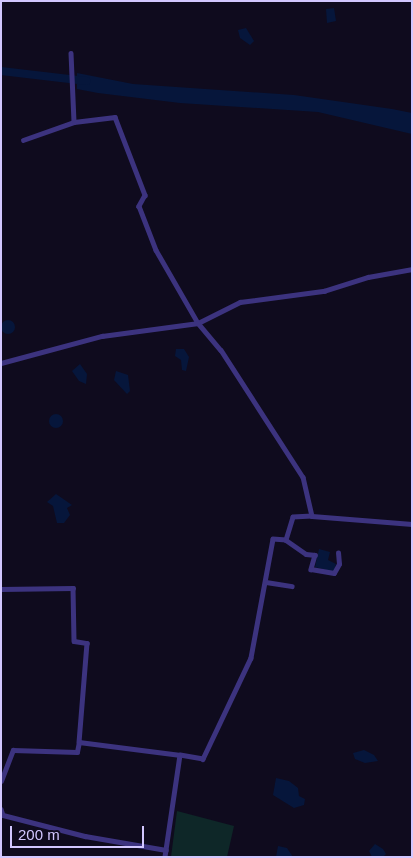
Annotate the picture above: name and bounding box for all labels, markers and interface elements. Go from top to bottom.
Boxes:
scale bar [12,816,146,848]
text: 200 m [18,826,60,843]

